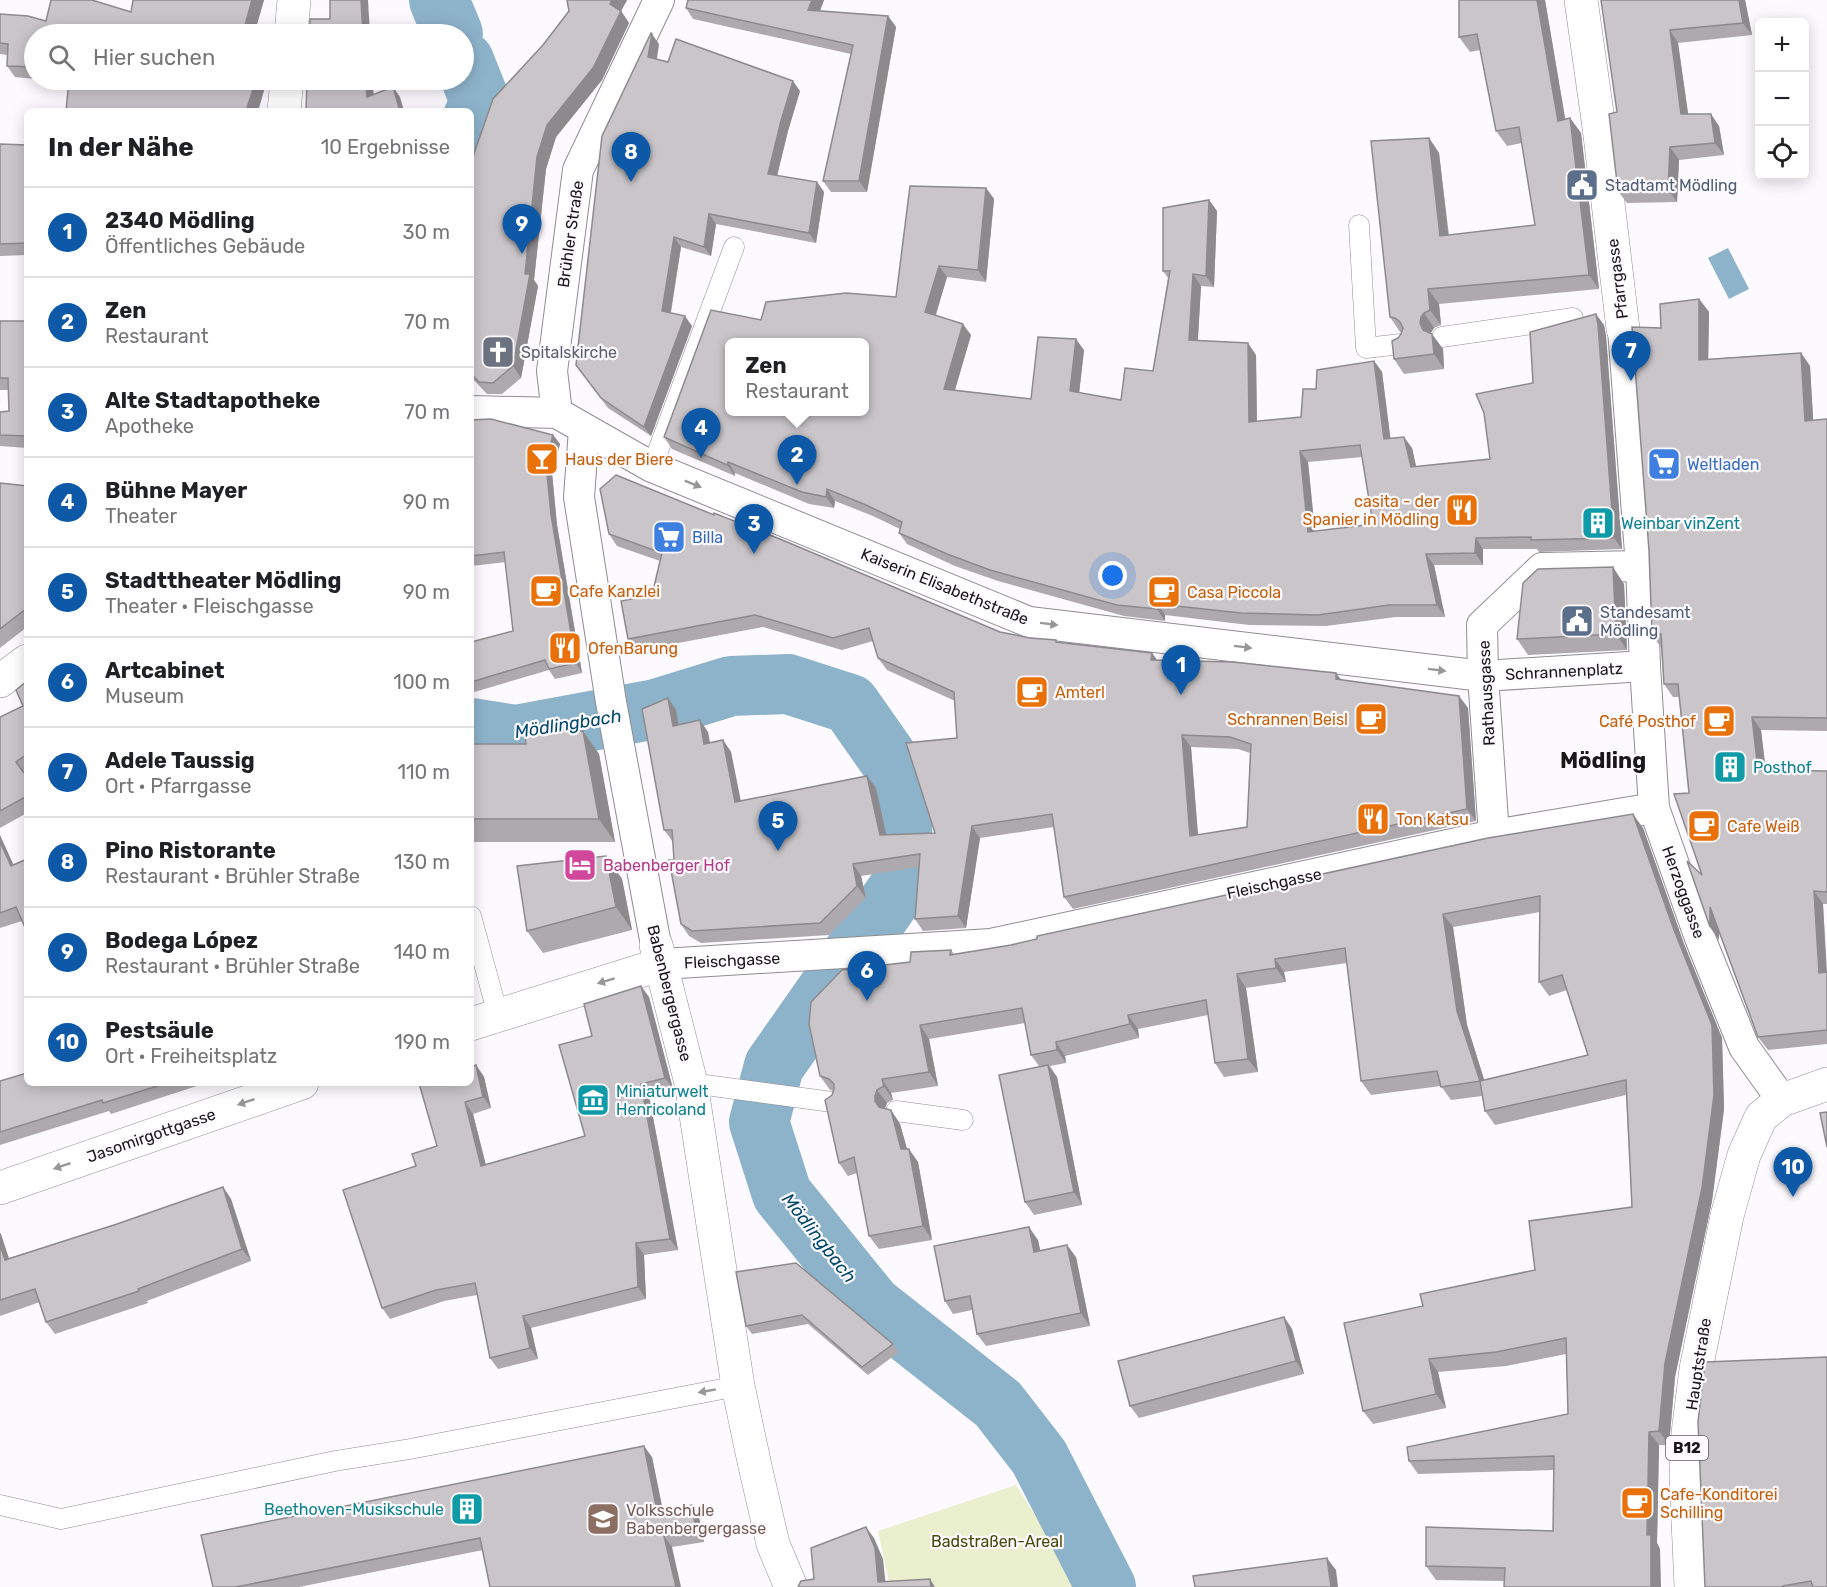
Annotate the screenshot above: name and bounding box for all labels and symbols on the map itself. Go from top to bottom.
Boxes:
pin: 8 [612,132,650,182]
public building icon: Stadtamt Mödling [1564,167,1600,203]
place label: Stadtamt Mödling [1605,176,1737,195]
street label: Brühler Straße [554,179,587,289]
pin: 9 [502,204,542,254]
street label: Pfarrgasse [1603,238,1632,320]
pin: 7 [1612,332,1650,381]
church icon: Spitalskirche [480,334,516,370]
place label: Spitalskirche [521,343,617,362]
pin: 4 [682,408,720,458]
pin: 2 [778,436,816,485]
bar icon: Haus der Biere [524,441,560,477]
supermarket icon: Weltladen [1646,446,1682,482]
place label: Haus der Biere [565,450,674,469]
place label: Weltladen [1687,455,1759,474]
one-way arrow [684,479,702,489]
place label: casita - der Spanier in Mödling [1303,492,1439,529]
restaurant icon: casita - der Spanier in Mödling [1444,492,1480,528]
pin: 3 [734,504,774,554]
building icon: Weinbar vinZent [1580,505,1616,541]
place label: Weinbar vinZent [1621,514,1740,533]
supermarket icon: Billa [651,519,687,555]
place label: Billa [692,528,723,547]
street label: Kaiserin Elisabethstraße [858,544,1032,629]
your location [1098,561,1127,590]
cafe icon: Cafe Kanzlei [528,573,564,609]
cafe icon: Casa Piccola [1146,574,1182,610]
place label: Cafe Kanzlei [569,582,660,601]
place label: Casa Piccola [1187,583,1281,602]
public building icon: Standesamt Mödling [1559,603,1595,639]
place label: Standesamt Mödling [1600,603,1691,640]
one-way arrow [1040,620,1059,629]
restaurant icon: OfenBarung [547,630,583,666]
place label: OfenBarung [588,639,678,658]
street label: Rathausgasse [1474,640,1499,746]
one-way arrow [1233,643,1252,652]
pin: 1 [1162,646,1200,695]
street label: Schrannenplatz [1505,659,1623,684]
one-way arrow [1427,666,1446,675]
cafe icon: Amterl [1014,674,1050,710]
place label: Amterl [1055,683,1105,702]
cafe icon: Schrannen Beisl [1353,701,1389,737]
cafe icon: Café Posthof [1701,703,1737,739]
water label: Mödlingbach [513,705,623,743]
place label: Schrannen Beisl [1227,710,1348,729]
place label: Café Posthof [1599,712,1697,731]
district label: Mödling [1560,747,1646,774]
building icon: Posthof [1712,749,1748,785]
place label: Posthof [1753,758,1813,777]
restaurant icon: Ton Katsu [1355,801,1391,837]
pin: 5 [758,802,798,851]
cafe icon: Cafe Weiß [1686,808,1722,844]
place label: Ton Katsu [1396,810,1469,829]
place label: Cafe Weiß [1727,817,1800,836]
street label: Herzoggasse [1658,843,1709,941]
hotel icon: Babenberger Hof [562,847,598,883]
place label: Babenberger Hof [603,856,731,875]
street label: Fleischgasse [1225,864,1323,903]
street label: Babenbergergasse [643,923,696,1063]
street label: Fleischgasse [683,948,781,973]
pin: 6 [848,952,886,1001]
one-way arrow [597,977,615,986]
museum icon: Miniaturwelt Henricoland [575,1082,611,1118]
place label: Miniaturwelt Henricoland [616,1082,709,1119]
one-way arrow [237,1098,255,1108]
street label: Jasomirgottgasse [84,1104,218,1166]
pin: 10 [1774,1148,1812,1197]
one-way arrow [53,1162,71,1172]
water label: Mödlingbach [777,1189,861,1287]
street label: Hauptstraße [1682,1317,1715,1412]
one-way arrow [697,1387,716,1396]
road number: B12 [1666,1436,1708,1460]
cafe icon: Cafe-Konditorei Schilling [1619,1485,1655,1521]
place label: Cafe-Konditorei Schilling [1660,1485,1778,1522]
building icon: Beethoven-Musikschule [449,1491,485,1527]
place label: Beethoven-Musikschule [264,1500,444,1519]
school or university icon: Volksschule Babenbergergasse [585,1501,621,1537]
place label: Volksschule Babenbergergasse [626,1501,766,1538]
park label: Badstraßen-Areal [931,1532,1063,1551]

